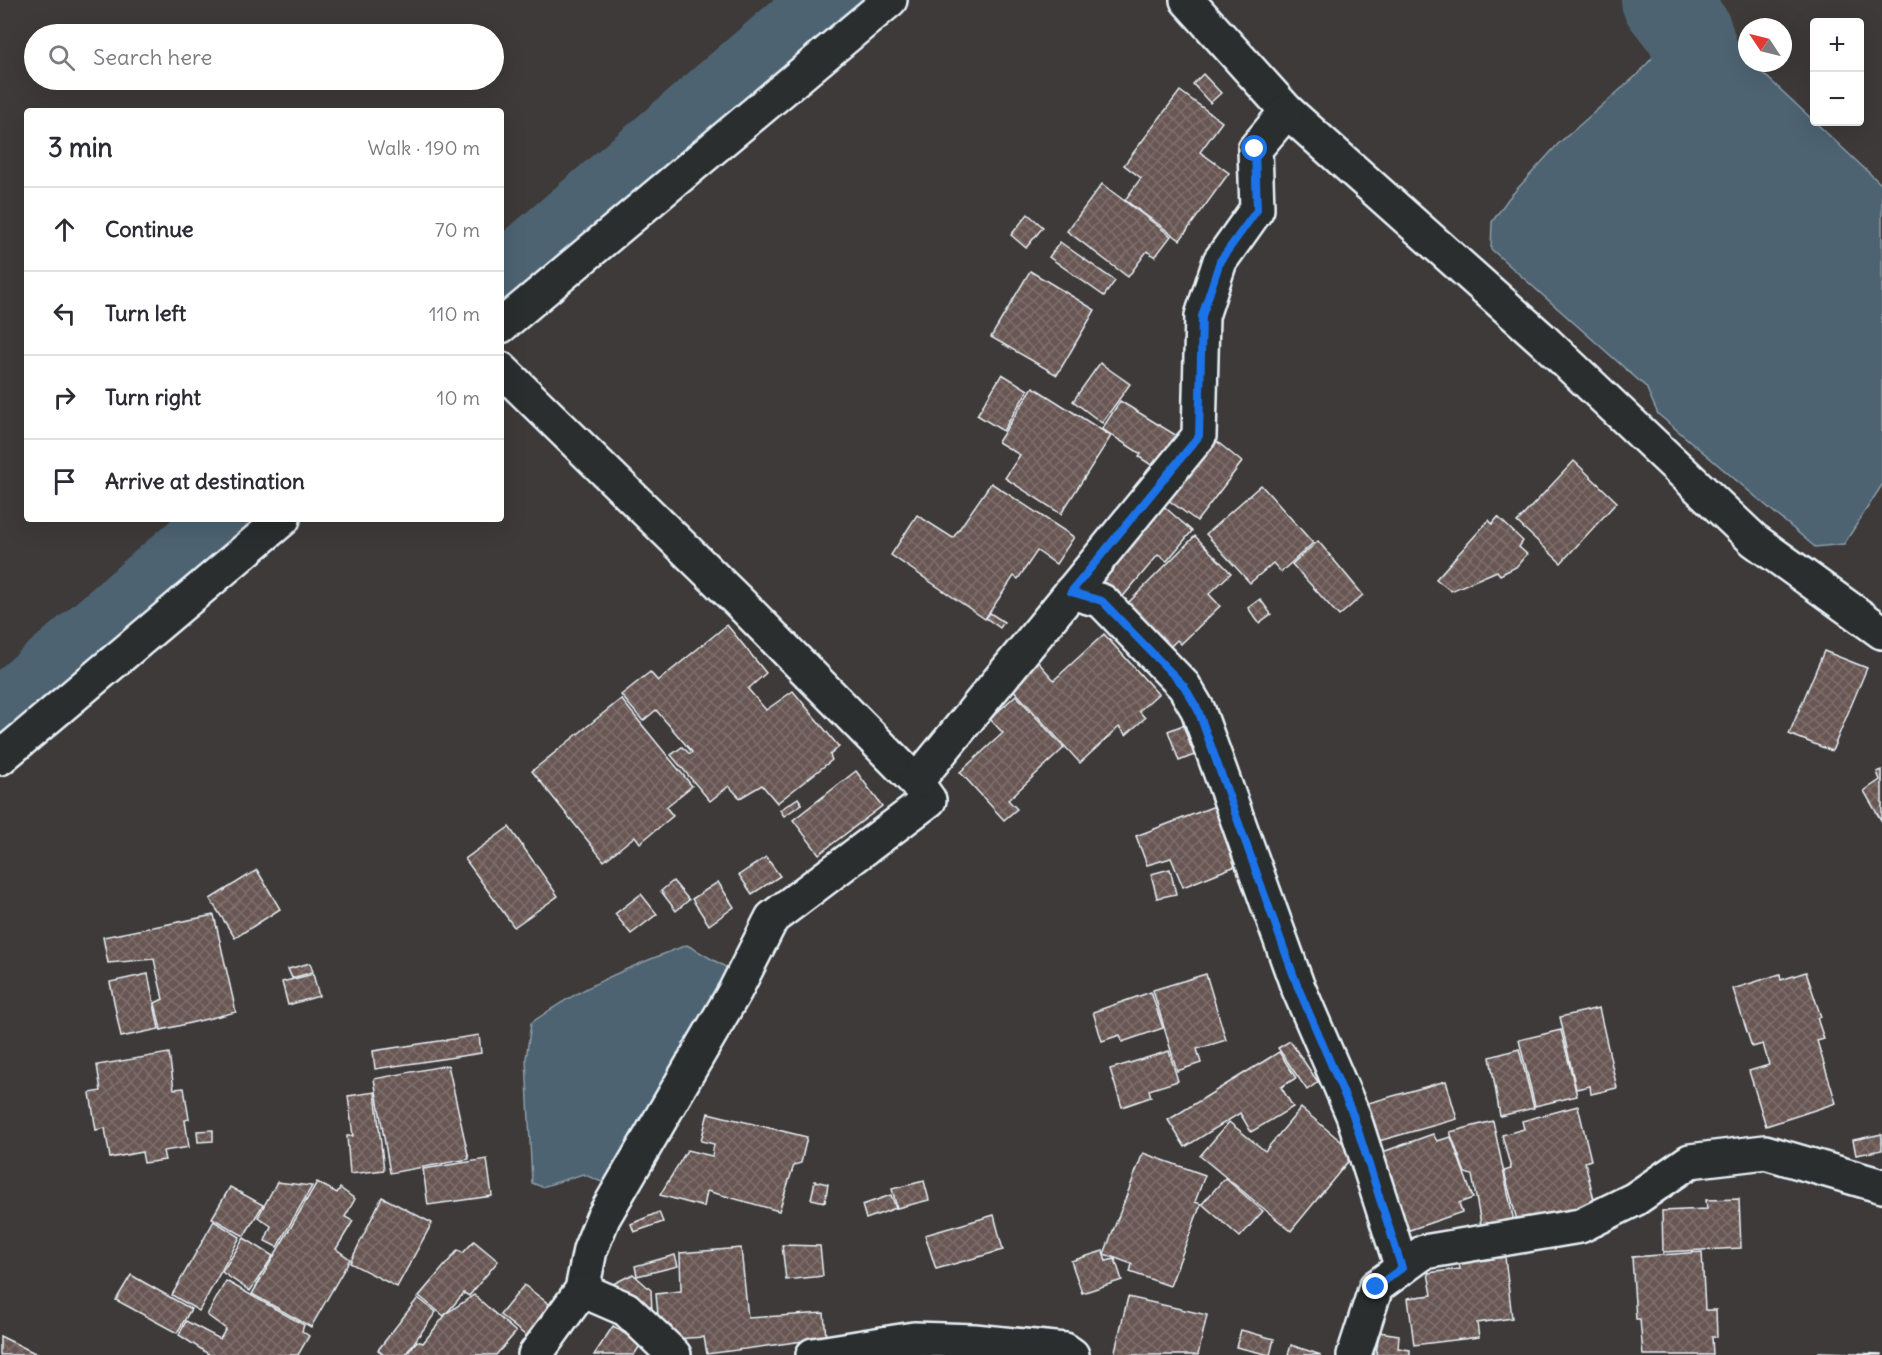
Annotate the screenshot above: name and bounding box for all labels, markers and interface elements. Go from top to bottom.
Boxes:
north arrow [1738,18,1792,72]
map controls [1810,18,1864,126]
button: + [1810,18,1864,72]
search box [24,24,504,90]
icon: search [45,41,78,74]
text: Search here [93,43,212,71]
button: − [1810,72,1864,126]
text: 3 min [48,131,113,164]
text: Walk · 190 m [368,135,480,160]
route start [1241,135,1267,161]
icon: ahead [48,213,81,246]
text: Continue [105,215,194,243]
text: 70 m [435,217,480,242]
icon: left [48,297,81,330]
text: Turn left [105,299,186,327]
text: 110 m [429,301,480,326]
icon: right [48,381,81,414]
text: Turn right [105,383,201,411]
text: 10 m [437,385,480,410]
icon: arrive [48,465,81,498]
text: Arrive at destination [105,467,305,495]
route end [1362,1273,1388,1299]

